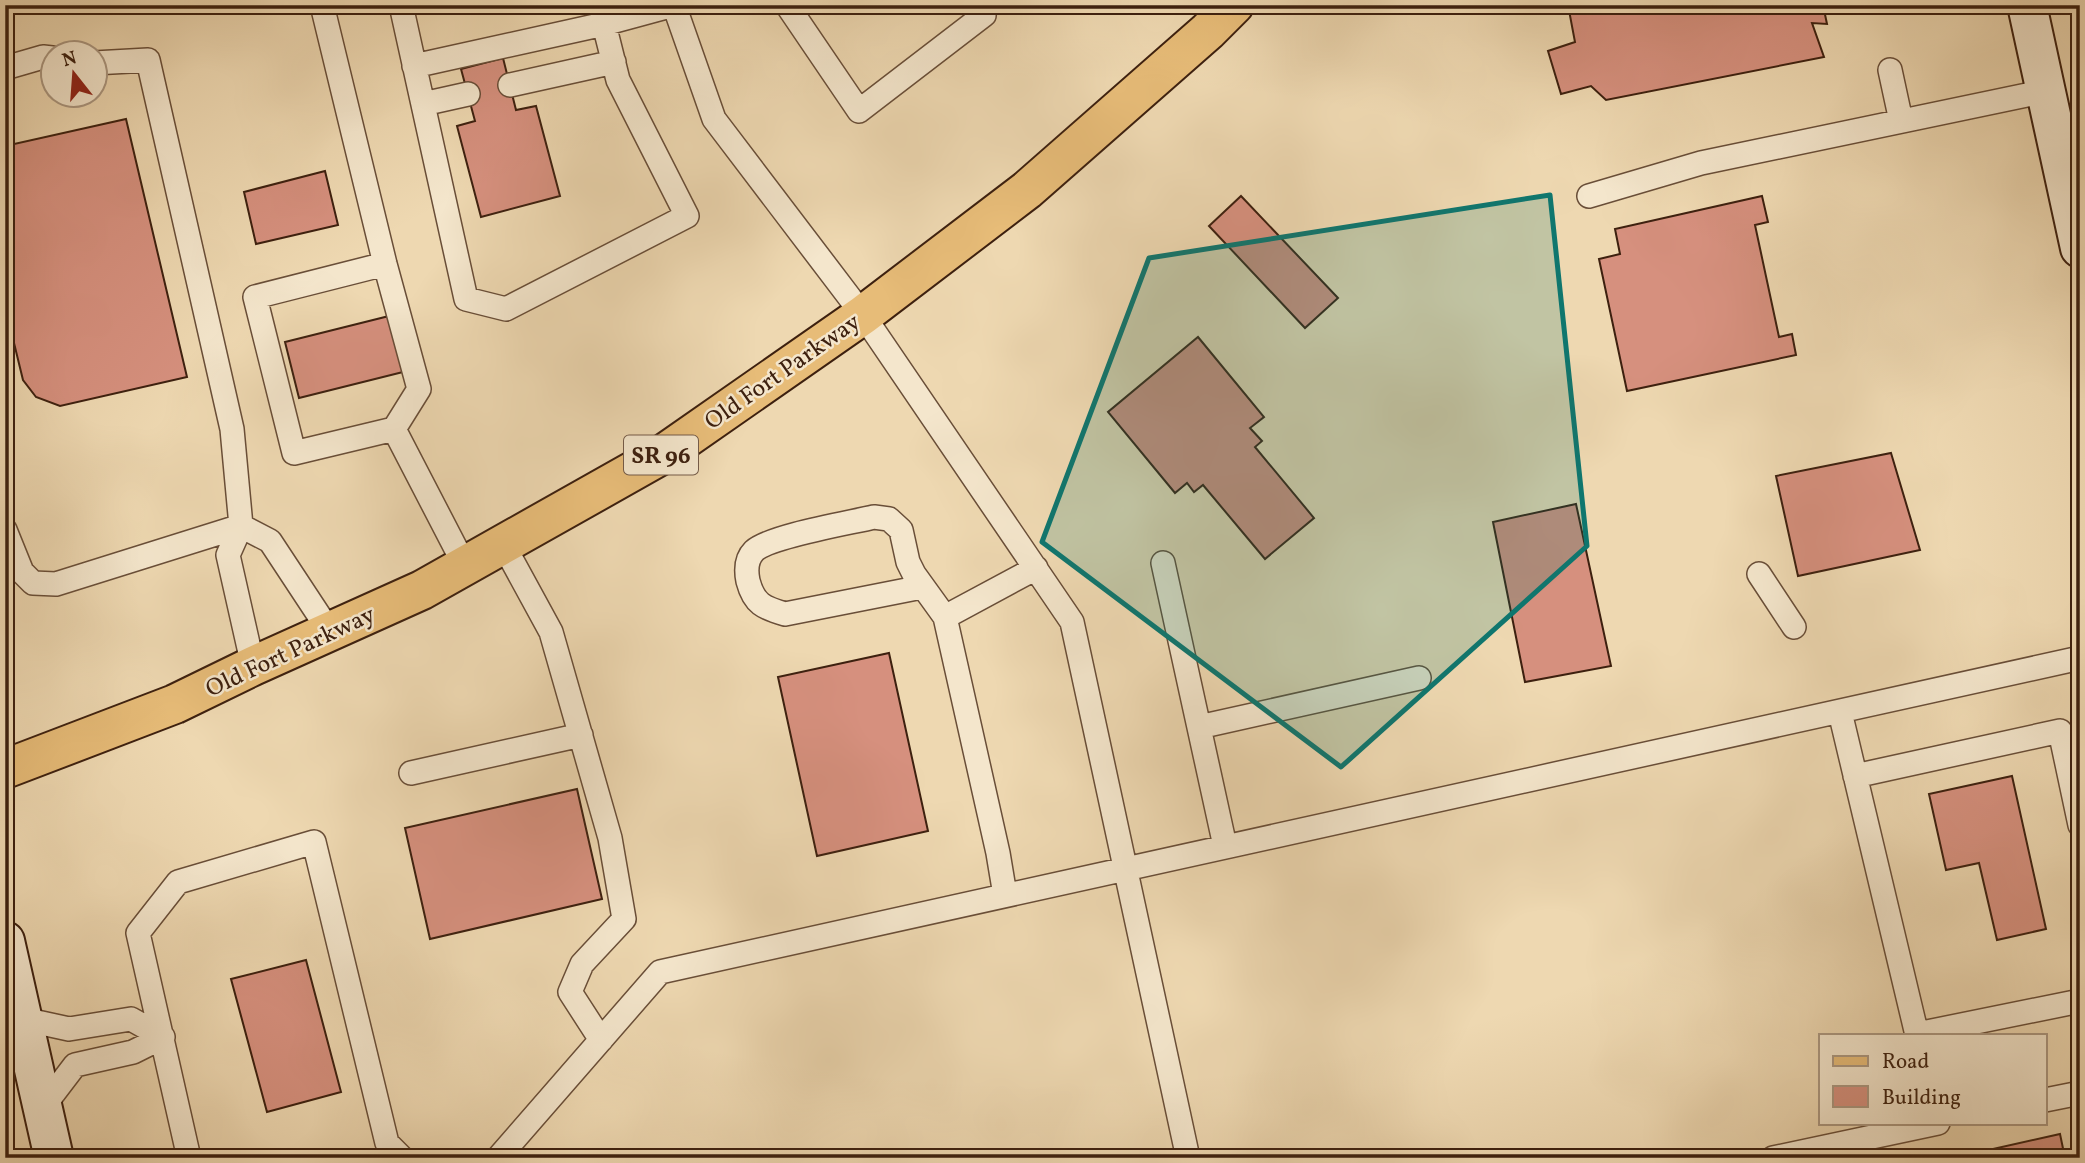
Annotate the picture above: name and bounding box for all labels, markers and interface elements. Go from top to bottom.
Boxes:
north arrow [38,38,108,108]
text: N [59,45,80,74]
street label: Old Fort Parkway [698,306,868,439]
road number: SR 96 [624,436,698,475]
street label: Old Fort Parkway [201,599,381,707]
legend [1819,1034,2046,1124]
text: Road [1882,1048,1929,1077]
text: Building [1882,1084,1961,1113]

